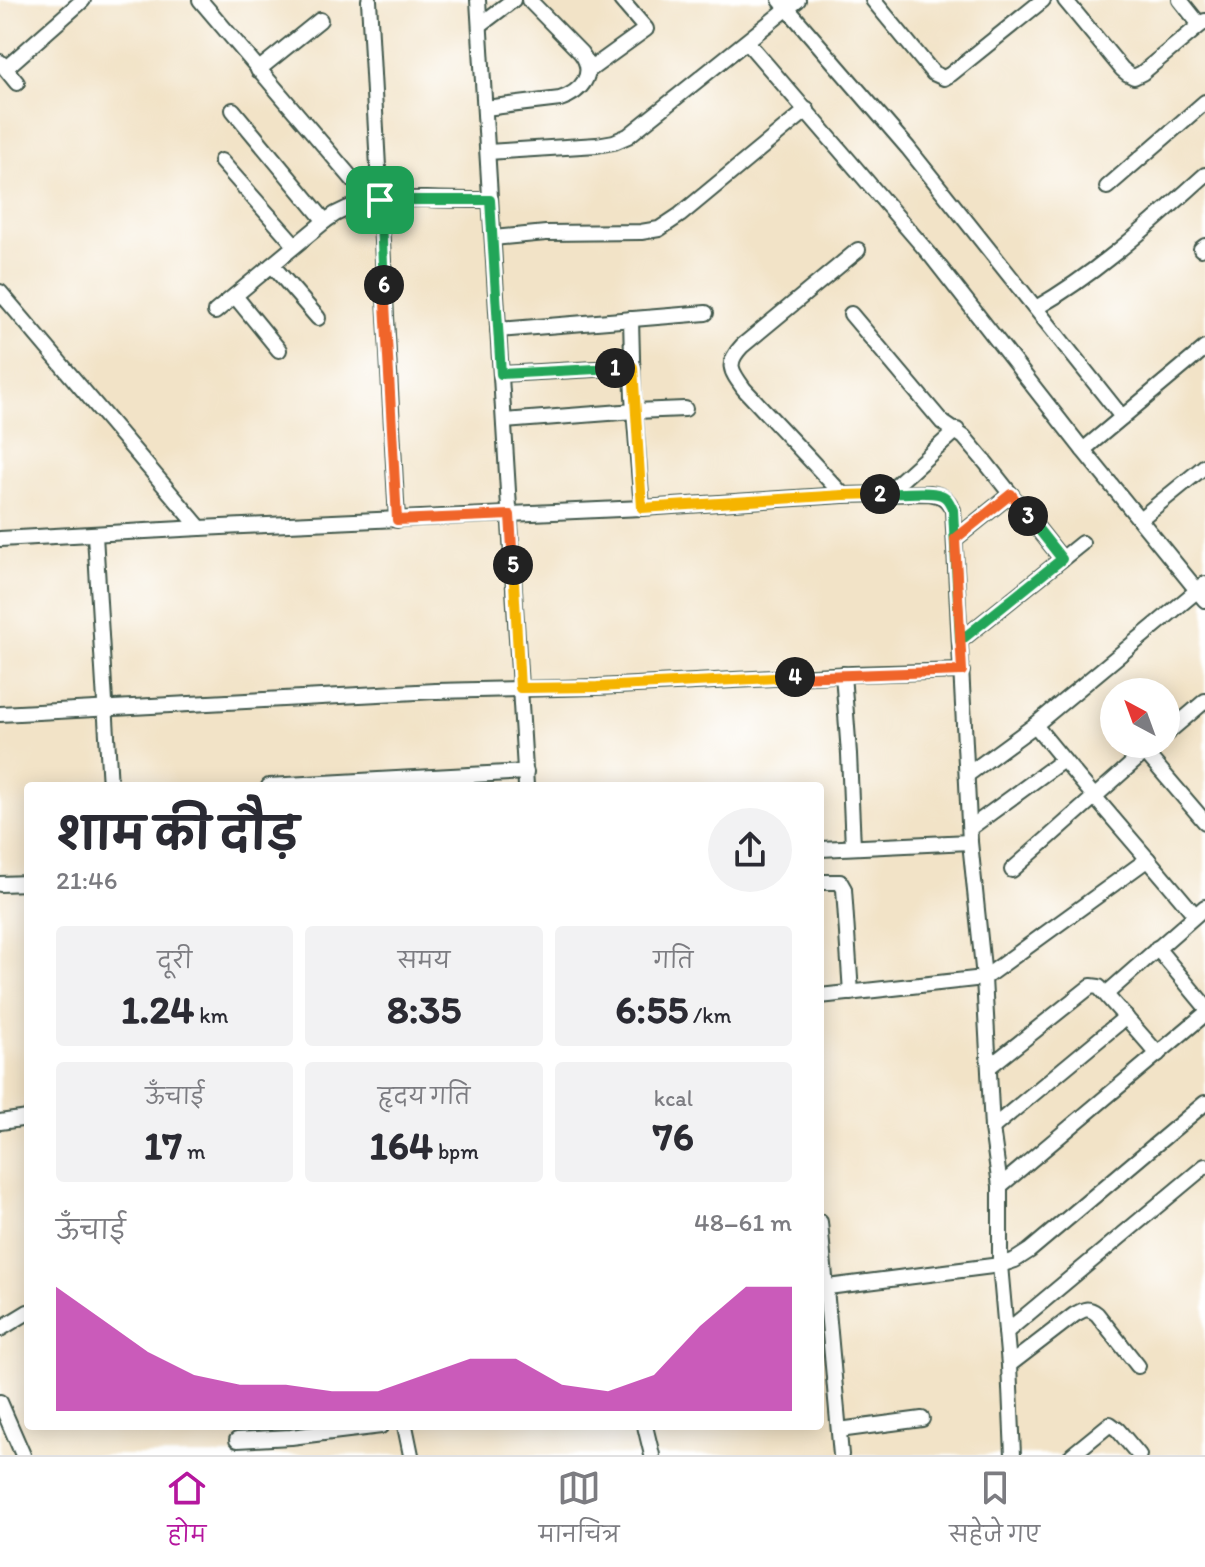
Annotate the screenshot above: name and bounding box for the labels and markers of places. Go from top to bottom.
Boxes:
pin [346,166,414,234]
pin: 6 [364,265,404,305]
pin: 1 [595,348,635,388]
pin: 2 [860,474,900,514]
pin: 3 [1008,496,1048,536]
pin: 5 [493,545,533,585]
pin: 4 [775,657,815,697]

